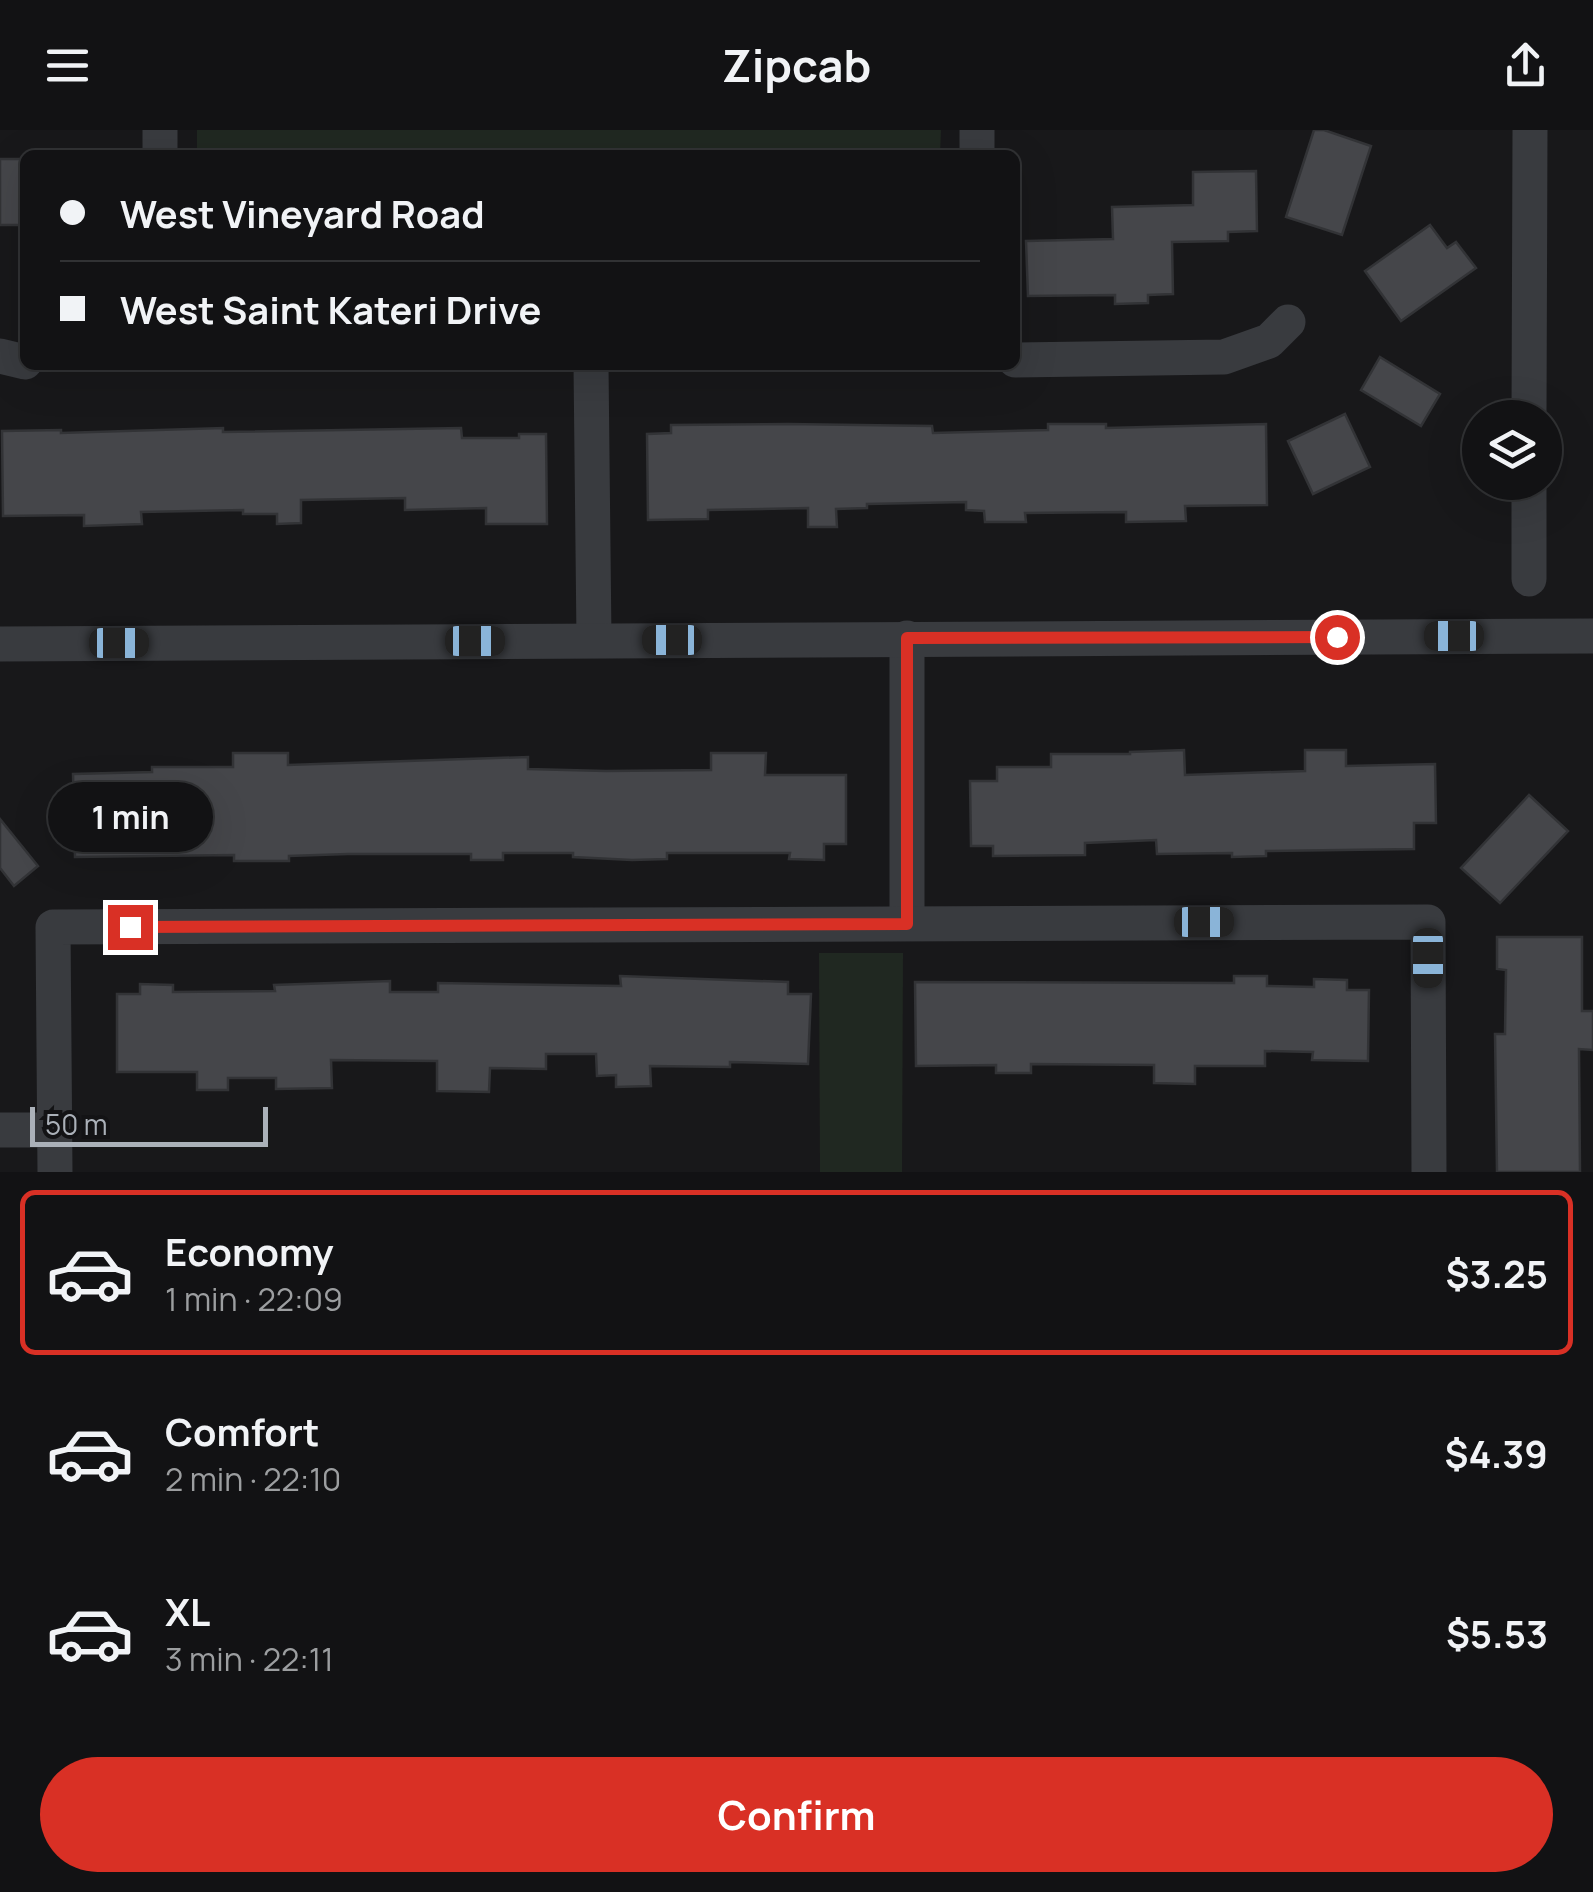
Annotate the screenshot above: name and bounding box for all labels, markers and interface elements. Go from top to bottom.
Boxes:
text: Zipcab [722,34,871,96]
icon: menu [40,38,95,93]
icon: share [1498,38,1553,93]
text: West Vineyard Road [120,187,485,239]
text: West Saint Kateri Drive [120,283,541,335]
map controls [1462,400,1562,500]
button: layers [1462,400,1562,500]
route start [1315,615,1360,660]
car [1424,621,1484,651]
car [642,625,702,655]
car [445,626,505,656]
car [89,628,149,658]
callout: 1 min [48,782,212,852]
text: 1 min [91,795,170,839]
route end [108,905,153,950]
car [1174,907,1234,937]
car [1413,928,1443,988]
scale bar [30,1102,268,1146]
text: 50 m [45,1105,108,1143]
text: Economy [165,1225,334,1277]
icon: car [45,1228,135,1318]
text: $3.25 [1446,1247,1548,1299]
text: 1 min · 22:09 [165,1277,343,1321]
text: Comfort [165,1405,319,1457]
icon: car [45,1408,135,1498]
text: $4.39 [1445,1427,1548,1479]
text: 2 min · 22:10 [165,1457,341,1501]
text: XL [165,1585,210,1637]
icon: car [45,1588,135,1678]
text: $5.53 [1446,1607,1548,1659]
text: 3 min · 22:11 [165,1637,334,1681]
button: Confirm [40,1757,1553,1872]

